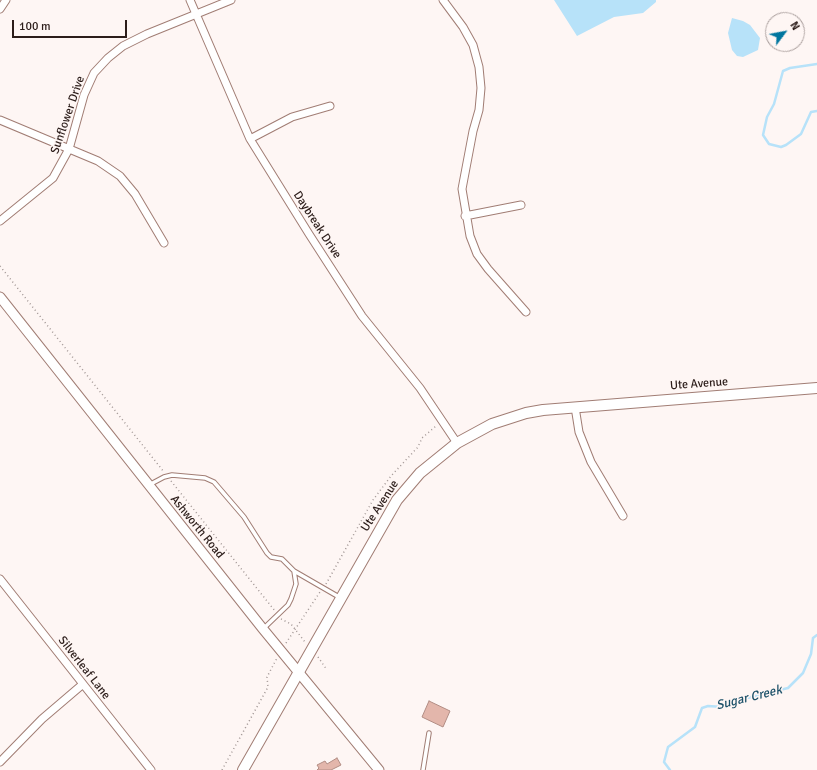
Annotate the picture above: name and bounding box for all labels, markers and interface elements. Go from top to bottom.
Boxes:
scale bar [14,12,129,38]
north arrow [765,12,805,52]
text: 100 m [19,19,51,34]
text: N [787,19,802,33]
street label: Sunflower Drive [48,74,88,156]
street label: Daybreak Drive [290,189,344,261]
street label: Ute Avenue [669,375,729,393]
street label: Ute Avenue [358,478,402,534]
street label: Ashworth Road [167,492,227,562]
street label: Silverleaf Lane [55,634,113,702]
water label: Sugar Creek [714,682,784,714]

